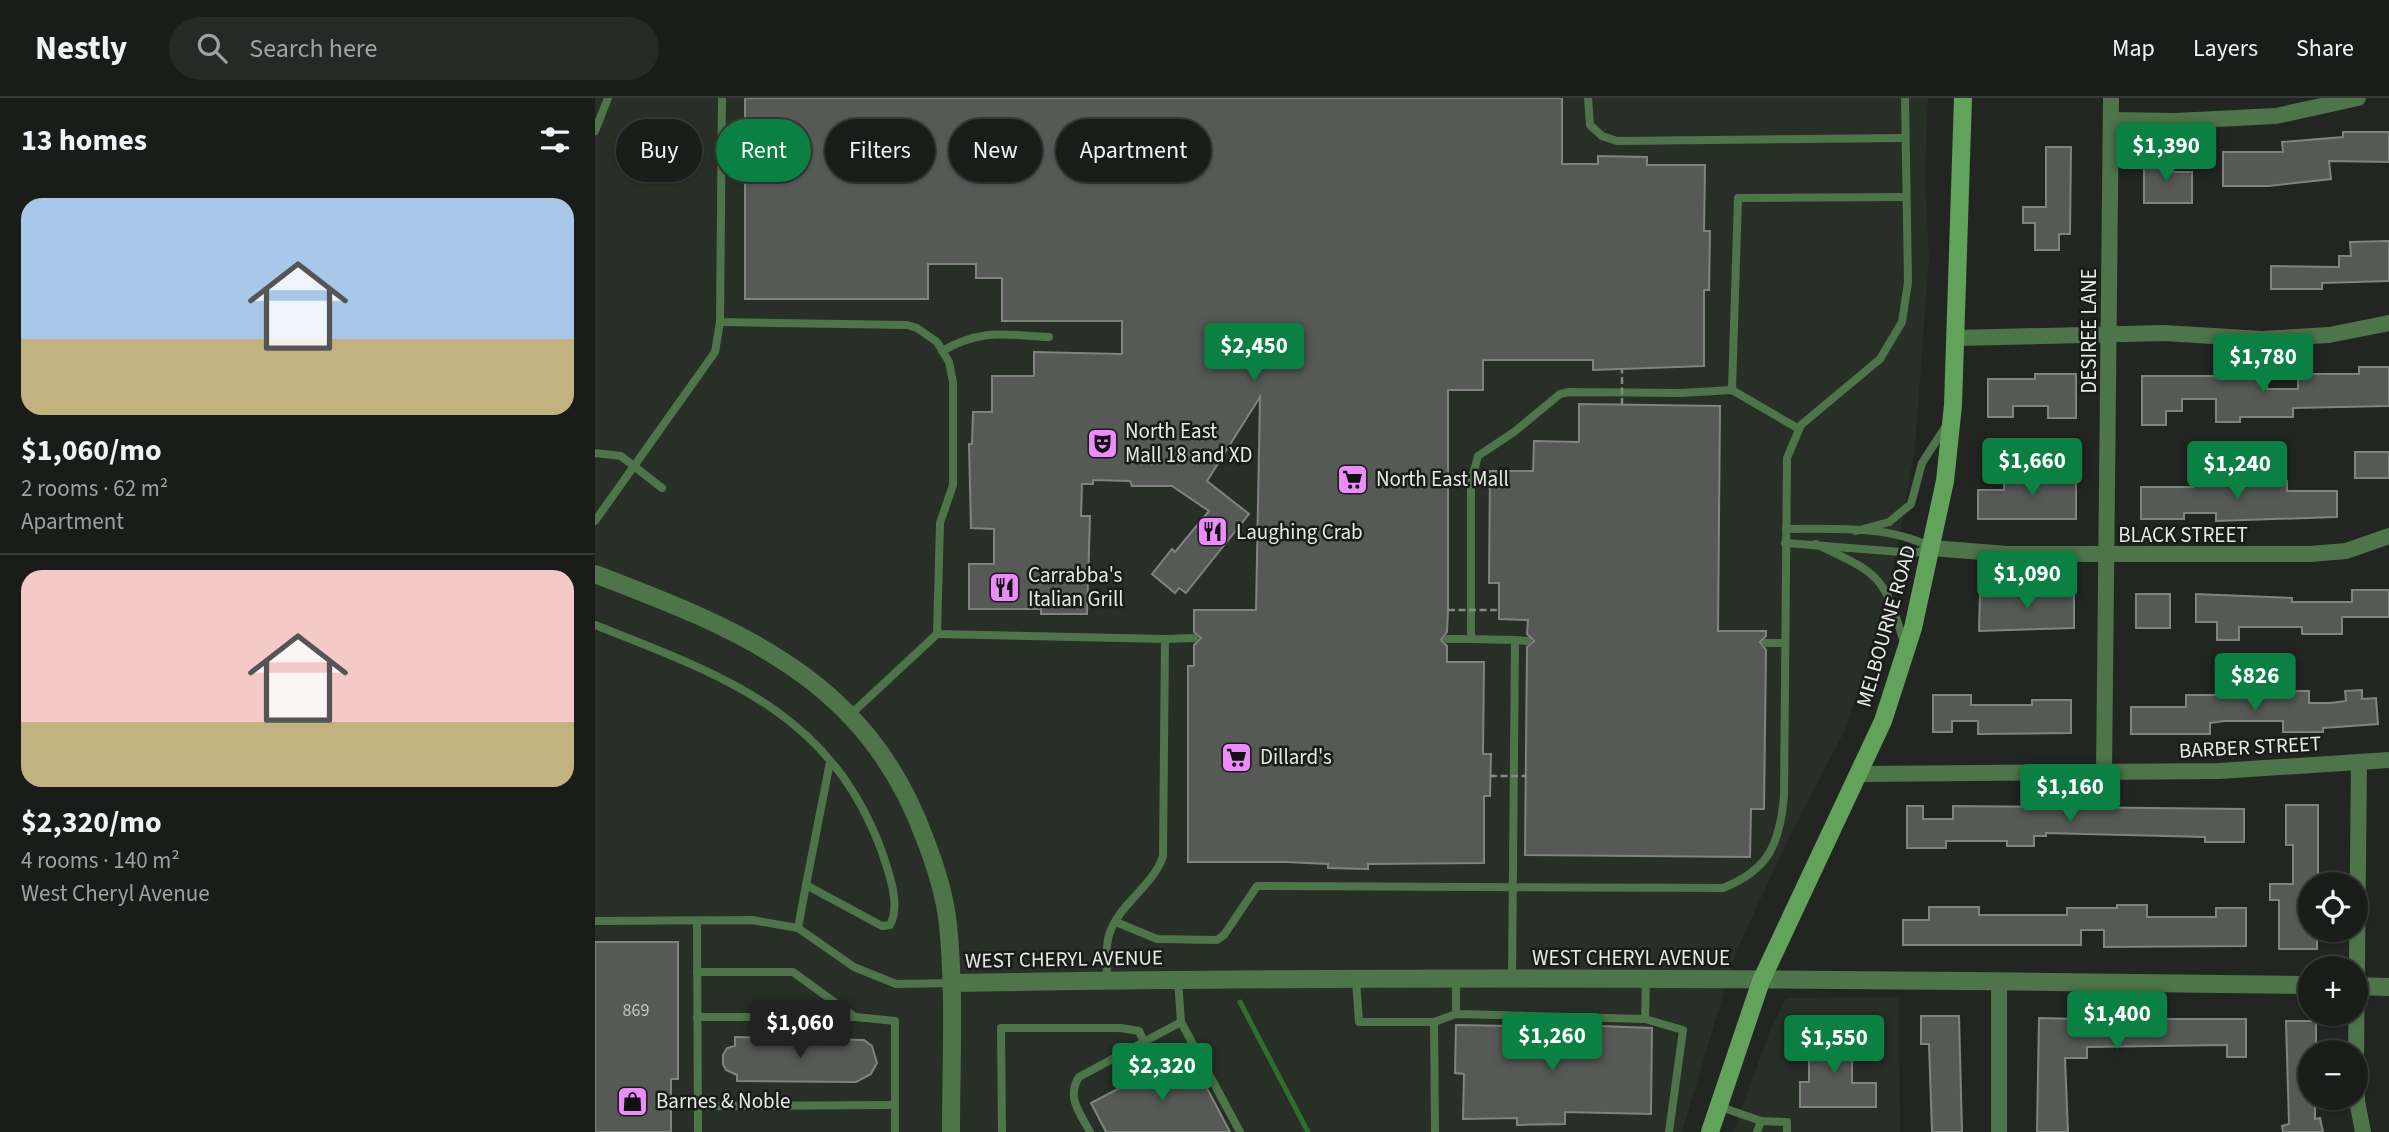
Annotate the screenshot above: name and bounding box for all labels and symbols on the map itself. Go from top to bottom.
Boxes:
pin: $1,390 [2109,123,2223,183]
street label: DESIREE LANE [2074,268,2104,394]
pin: $2,450 [1197,324,1311,383]
pin: $1,780 [2206,334,2320,394]
place label: North East Mall 18 and XD [1125,416,1252,470]
theatre icon: North East Mall 18 and XD [1085,426,1119,460]
pin: $1,660 [1975,438,2089,498]
pin: $1,240 [2180,442,2294,501]
supermarket icon: North East Mall [1336,462,1370,496]
place label: North East Mall [1376,464,1509,494]
restaurant icon: Laughing Crab [1196,515,1230,549]
place label: Laughing Crab [1236,517,1363,547]
street label: BLACK STREET [2118,520,2248,550]
street label: MELBOURNE ROAD [1849,542,1923,710]
pin: $1,090 [1970,552,2084,611]
place label: Carrabba's Italian Grill [1028,560,1124,614]
restaurant icon: Carrabba's Italian Grill [988,570,1022,604]
pin: $826 [2214,654,2296,713]
street label: BARBER STREET [2178,728,2322,766]
supermarket icon: Dillard's [1220,740,1254,774]
place label: Dillard's [1260,742,1332,772]
pin: $1,160 [2013,764,2127,824]
street label: WEST CHERYL AVENUE [965,942,1163,976]
street label: WEST CHERYL AVENUE [1532,943,1730,973]
pin: $1,400 [2060,992,2174,1051]
house number: 869 [623,998,649,1023]
pin: $1,060 [743,1000,857,1060]
pin: $1,260 [1495,1014,1609,1073]
pin: $1,550 [1777,1016,1891,1075]
pin: $2,320 [1105,1044,1219,1103]
shop icon: Barnes & Noble [616,1084,650,1118]
place label: Barnes & Noble [656,1086,790,1116]

